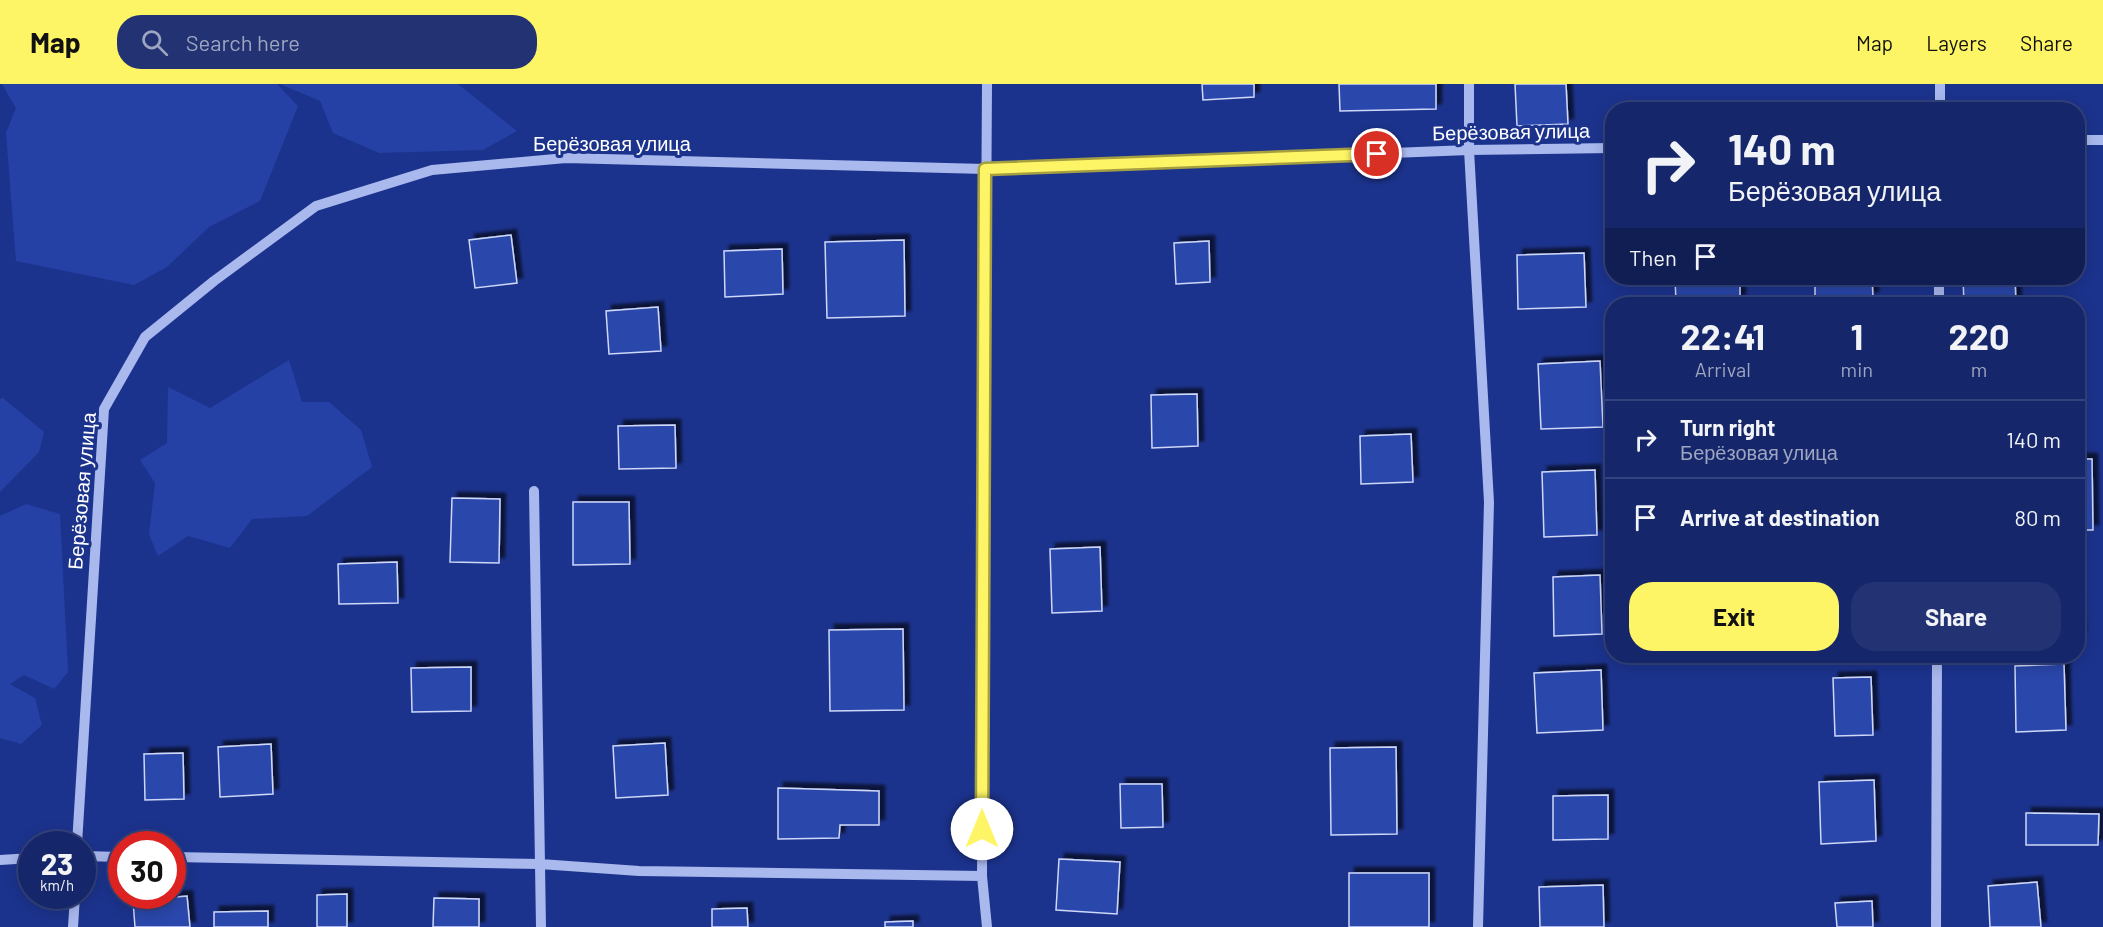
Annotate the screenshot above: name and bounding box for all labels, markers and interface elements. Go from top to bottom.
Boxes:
search box [117,15,537,69]
text: Map [30,25,81,59]
icon: search [138,26,171,59]
text: Search here [186,29,300,55]
text: Map [1856,30,1893,55]
text: Layers [1926,30,1987,55]
text: Share [2020,30,2073,55]
street label: Берёзовая улица [1432,118,1591,144]
text: 140 m [1728,123,1836,173]
icon: right [1629,126,1707,204]
pin [1351,128,1402,179]
street label: Берёзовая улица [533,131,692,155]
icon: arrive [1360,137,1393,170]
text: Берёзовая улица [1728,174,1941,206]
icon: arrive [1689,240,1722,273]
text: Then [1629,244,1677,270]
text: 22:41 [1681,314,1765,357]
text: 1 [1850,314,1863,357]
text: 220 [1949,314,2009,357]
text: Arrival [1695,357,1751,381]
text: min [1841,357,1873,381]
text: m [1971,357,1987,381]
street label: Берёзовая улица [62,410,100,571]
text: Turn right [1680,414,1775,440]
icon: right [1629,423,1662,456]
text: 140 m [2006,426,2061,452]
text: Берёзовая улица [1680,440,1838,464]
icon: arrive [1629,501,1662,534]
text: Arrive at destination [1680,504,1879,530]
text: 80 m [2015,504,2061,530]
button: Exit [1629,582,1839,651]
button: Share [1851,582,2061,651]
position arrow [950,797,1014,861]
speed limit sign: 30 [108,831,186,909]
text: 23 [41,845,73,881]
text: km/h [40,876,74,894]

